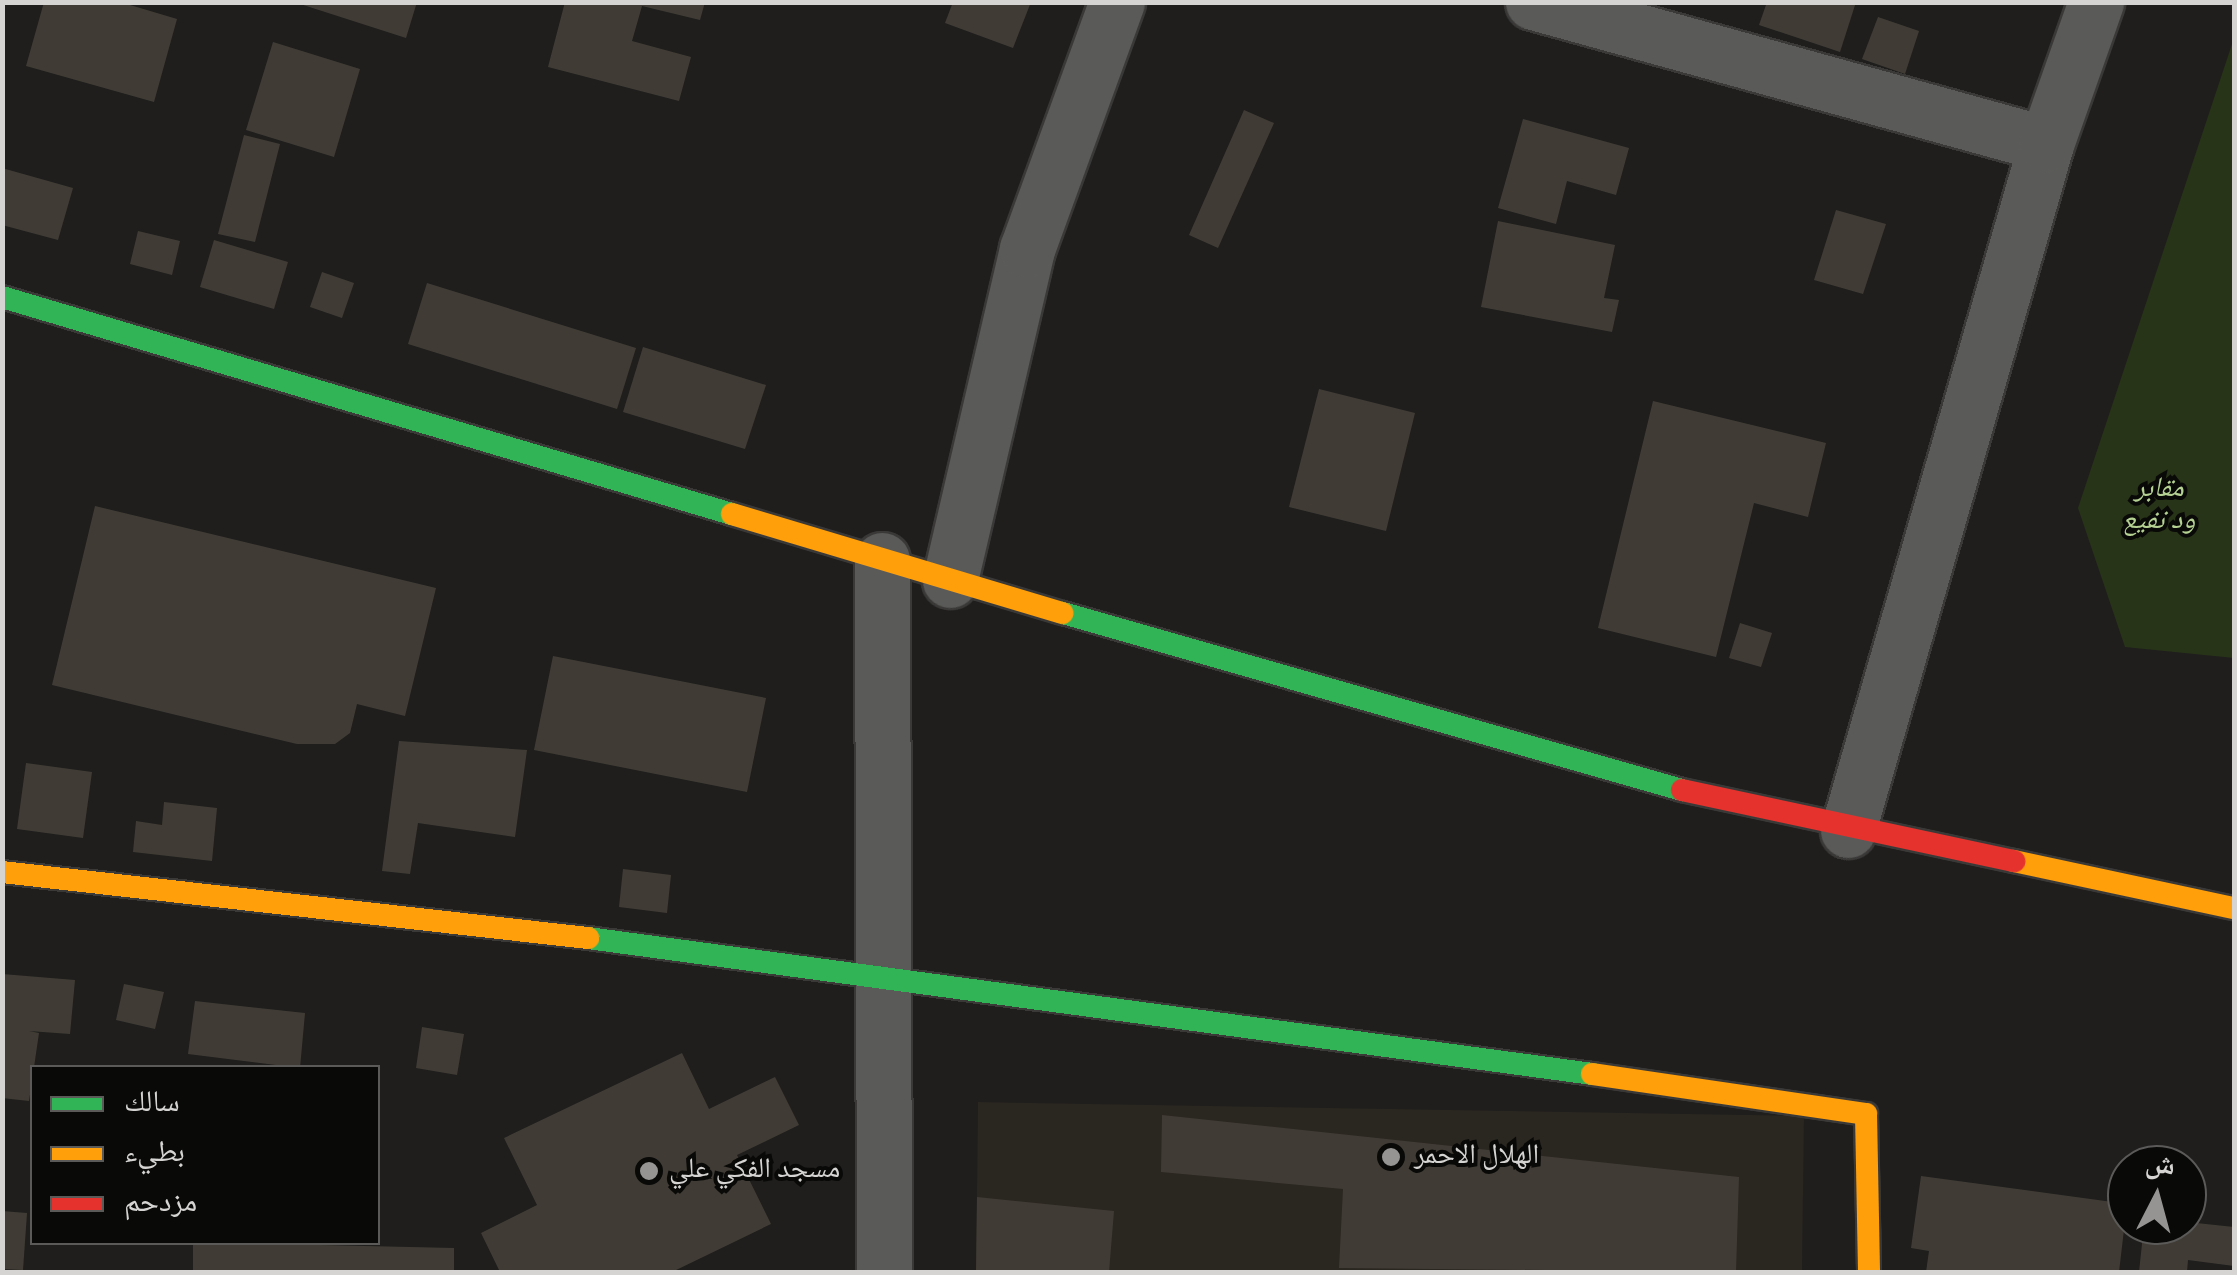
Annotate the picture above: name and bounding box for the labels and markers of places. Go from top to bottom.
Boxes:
place label: الهلال الاحمر [1414,1140,1539,1174]
marker: الهلال الاحمر [1378,1144,1404,1170]
place label: مسجد الفكي علي [669,1154,840,1188]
marker: مسجد الفكي علي [638,1160,660,1182]

